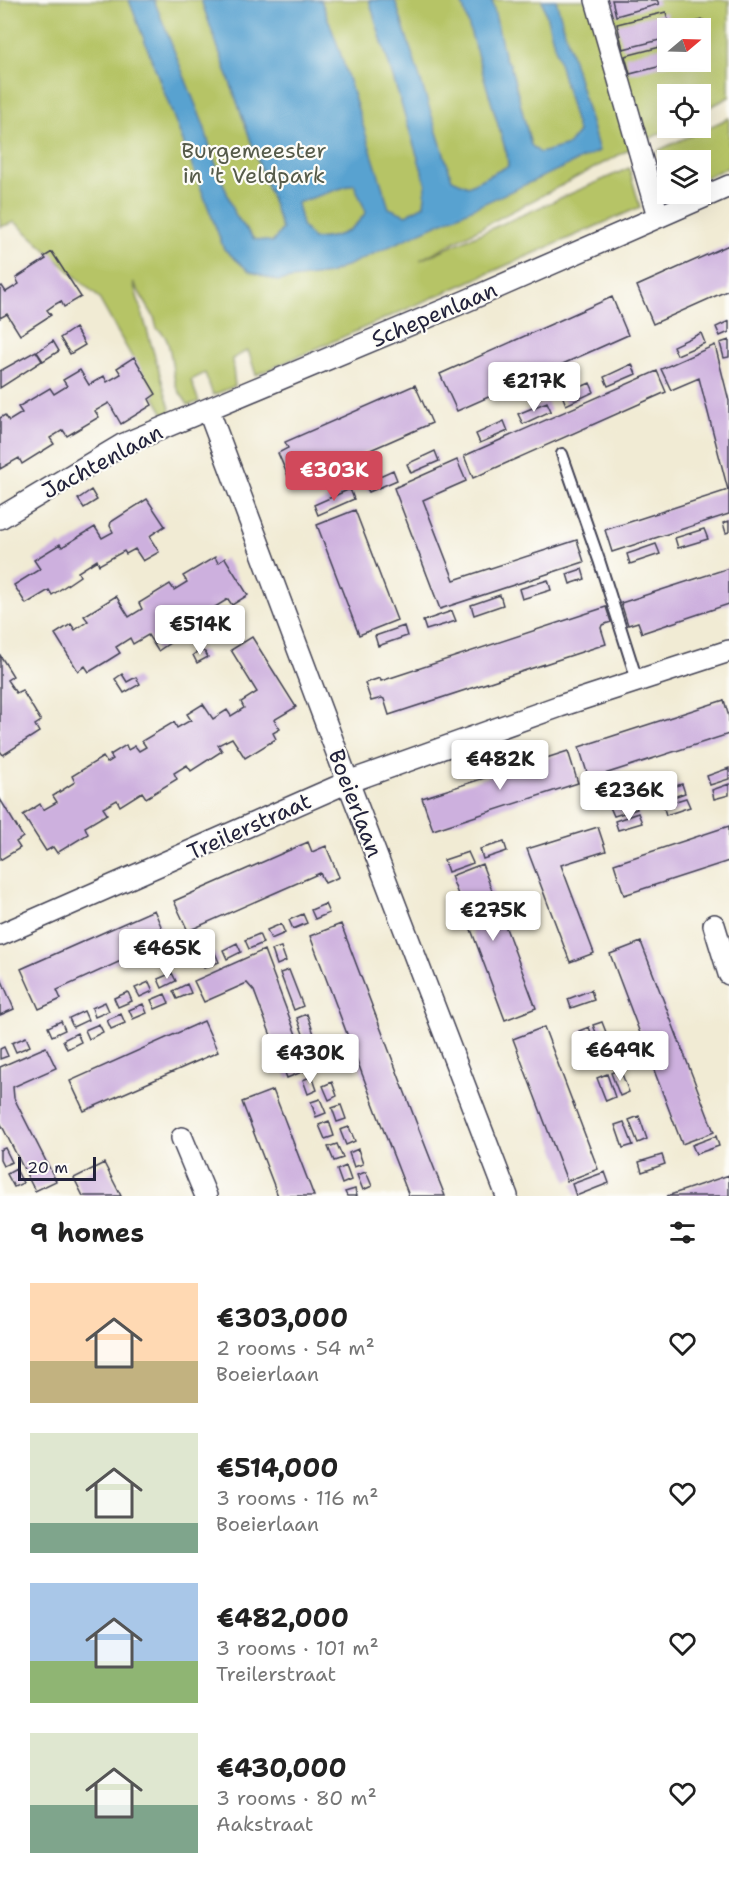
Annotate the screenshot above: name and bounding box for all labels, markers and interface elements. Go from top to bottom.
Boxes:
north arrow [657,18,711,72]
map controls [657,18,711,204]
button: locate [657,84,711,138]
park label: Burgemeester in 't Veldpark [181,136,327,190]
button: layers [657,150,711,204]
street label: Schepenlaan [367,275,501,354]
pin: €217K [492,362,576,413]
text: €217K [502,368,566,394]
street label: Jachtenlaan [37,418,168,505]
pin: €303K [292,451,376,502]
text: €303K [299,457,369,483]
pin: €514K [158,605,242,656]
text: €514K [169,611,231,637]
pin: €482K [458,740,542,791]
street label: Boeierlaan [322,745,389,861]
text: €482K [465,746,535,772]
pin: €236K [587,771,671,822]
text: €236K [594,777,664,803]
street label: Treilerstraat [183,786,316,867]
pin: €275K [451,891,535,942]
text: €275K [460,897,526,923]
pin: €465K [125,929,209,980]
text: €465K [133,935,201,961]
pin: €649K [578,1031,662,1082]
pin: €430K [268,1034,352,1085]
text: €649K [585,1037,655,1063]
text: €430K [276,1040,344,1066]
scale bar [18,1154,96,1182]
text: 20 m [27,1157,68,1178]
text: 9 homes [30,1215,144,1250]
icon: filters [666,1216,699,1249]
text: €303,000 [216,1300,348,1335]
icon: home [78,1307,150,1379]
icon: heart [666,1327,699,1360]
text: 2 rooms · 54 m² [216,1335,375,1361]
text: Boeierlaan [216,1361,319,1387]
text: €514,000 [216,1450,339,1485]
icon: home [78,1457,150,1529]
icon: heart [666,1477,699,1510]
text: 3 rooms · 116 m² [216,1485,378,1511]
text: Boeierlaan [216,1511,319,1537]
text: €482,000 [216,1600,349,1635]
icon: home [78,1607,150,1679]
icon: heart [666,1627,699,1660]
text: 3 rooms · 101 m² [216,1635,379,1661]
text: Treilerstraat [216,1661,336,1687]
text: €430,000 [216,1750,347,1785]
icon: home [78,1757,150,1829]
icon: heart [666,1777,699,1810]
text: 3 rooms · 80 m² [216,1785,377,1811]
text: Aakstraat [216,1811,314,1837]

